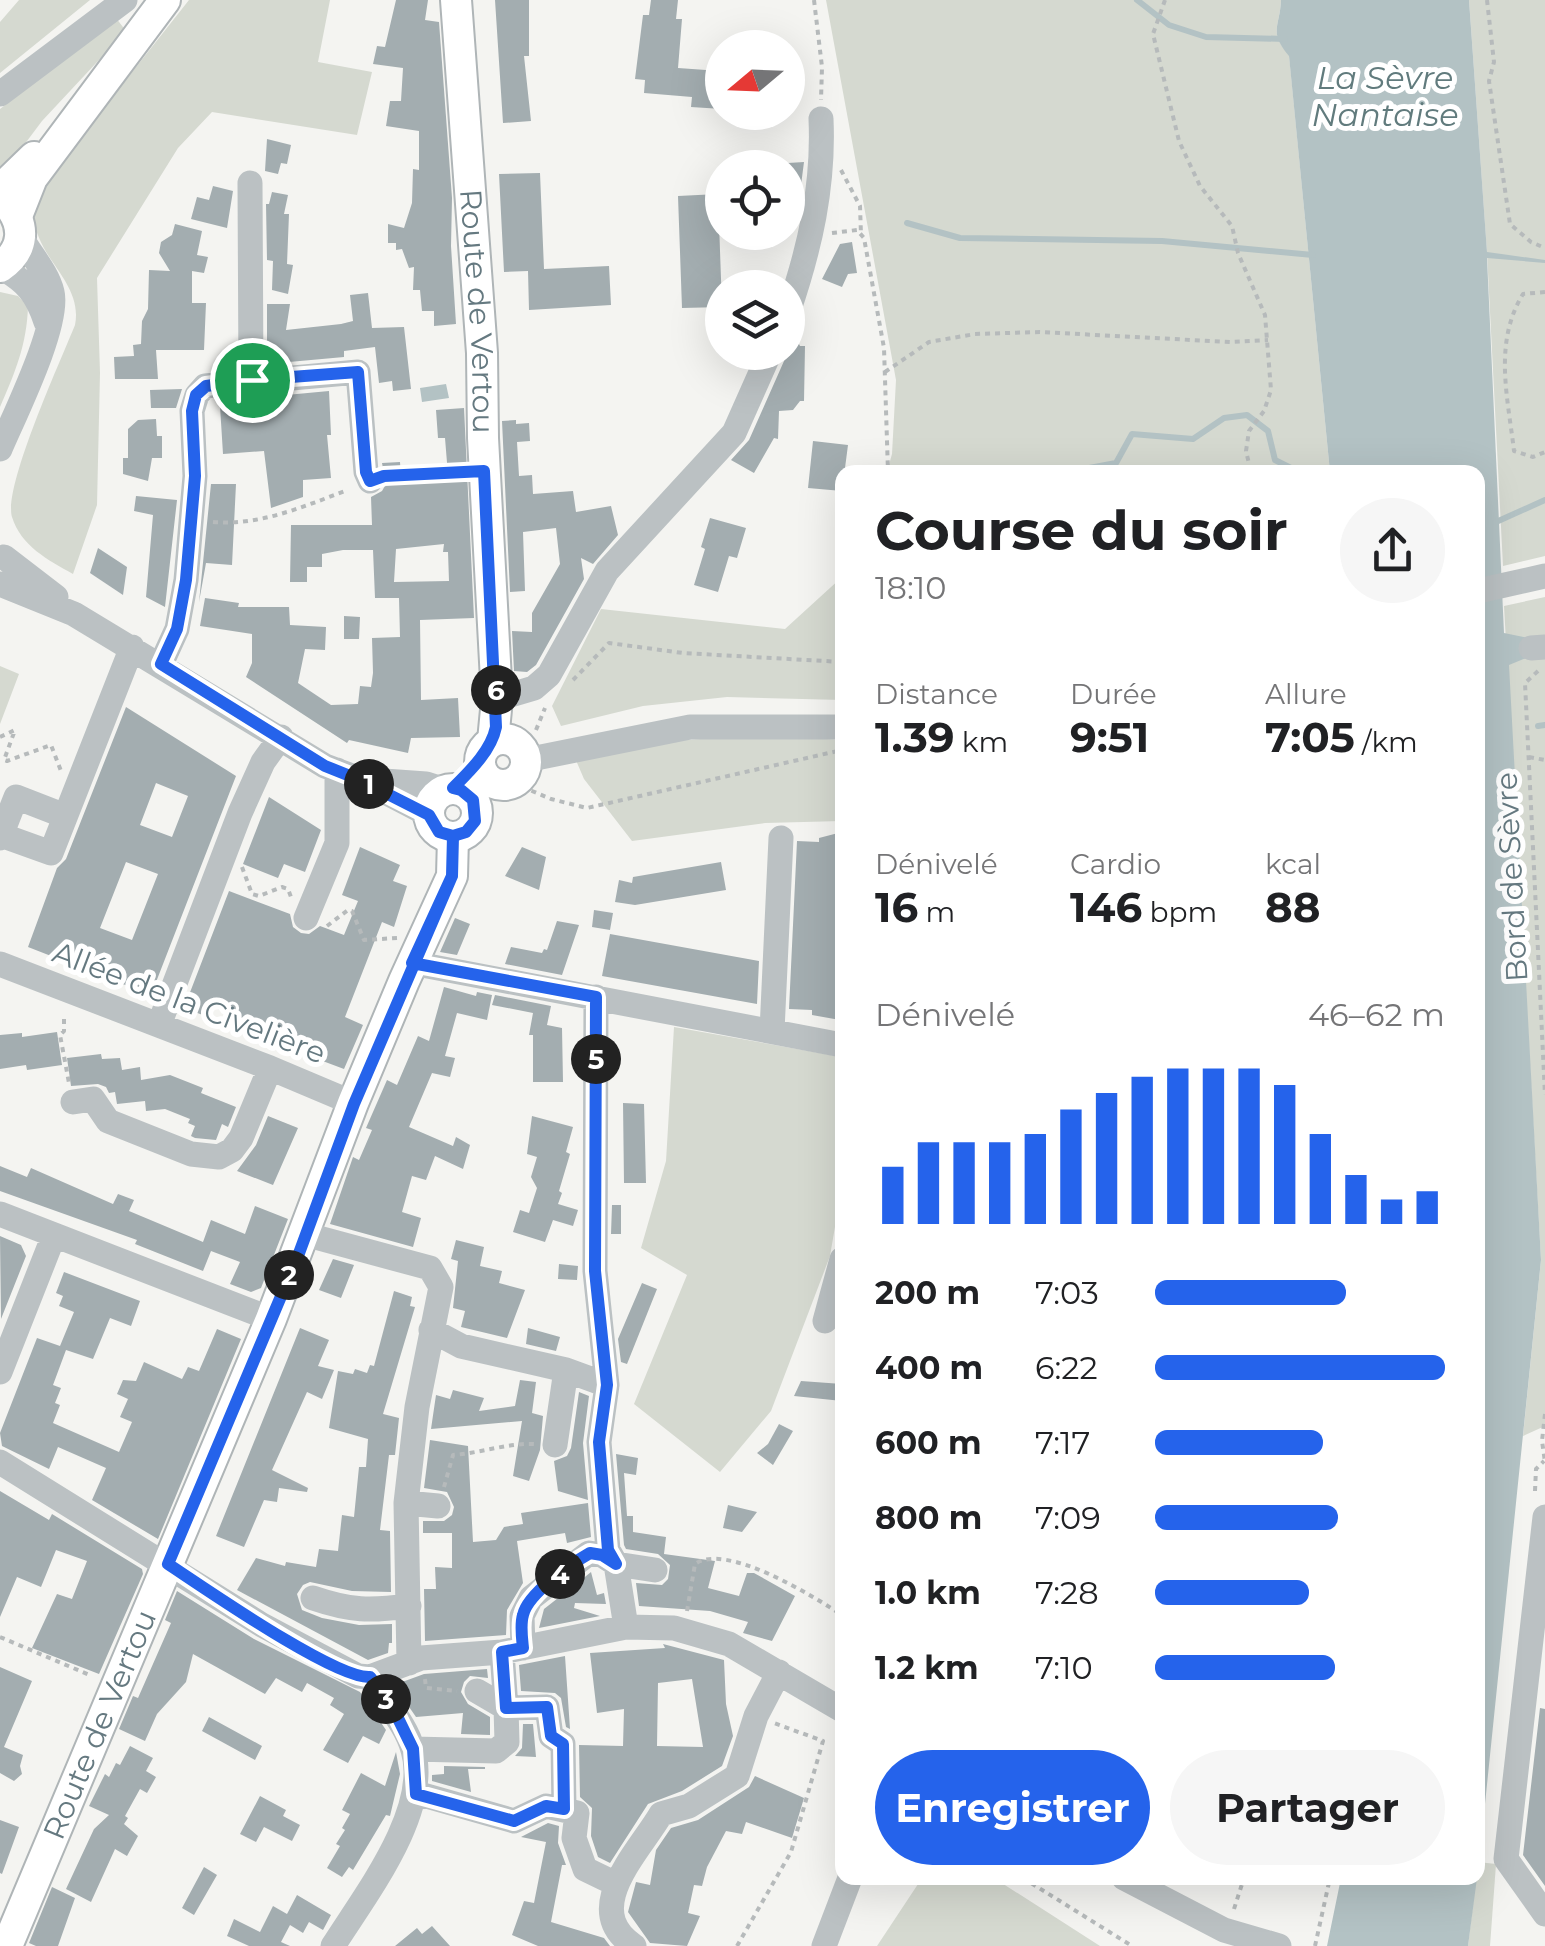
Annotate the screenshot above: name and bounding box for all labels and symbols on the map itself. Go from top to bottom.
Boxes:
north arrow [705,30,805,130]
water label: La Sèvre Nantaise [1311,58,1459,134]
street label: Route de Vertou [452,188,502,434]
pin [210,338,295,423]
pin: 6 [471,665,521,715]
pin: 1 [344,759,394,809]
street label: Bord de Sèvre [1488,771,1535,983]
street label: Allée de la Civelière [48,933,331,1072]
pin: 5 [571,1034,621,1084]
pin: 2 [264,1250,314,1300]
pin: 4 [535,1549,585,1599]
street label: Route de Vertou [35,1604,164,1845]
pin: 3 [361,1674,411,1724]

